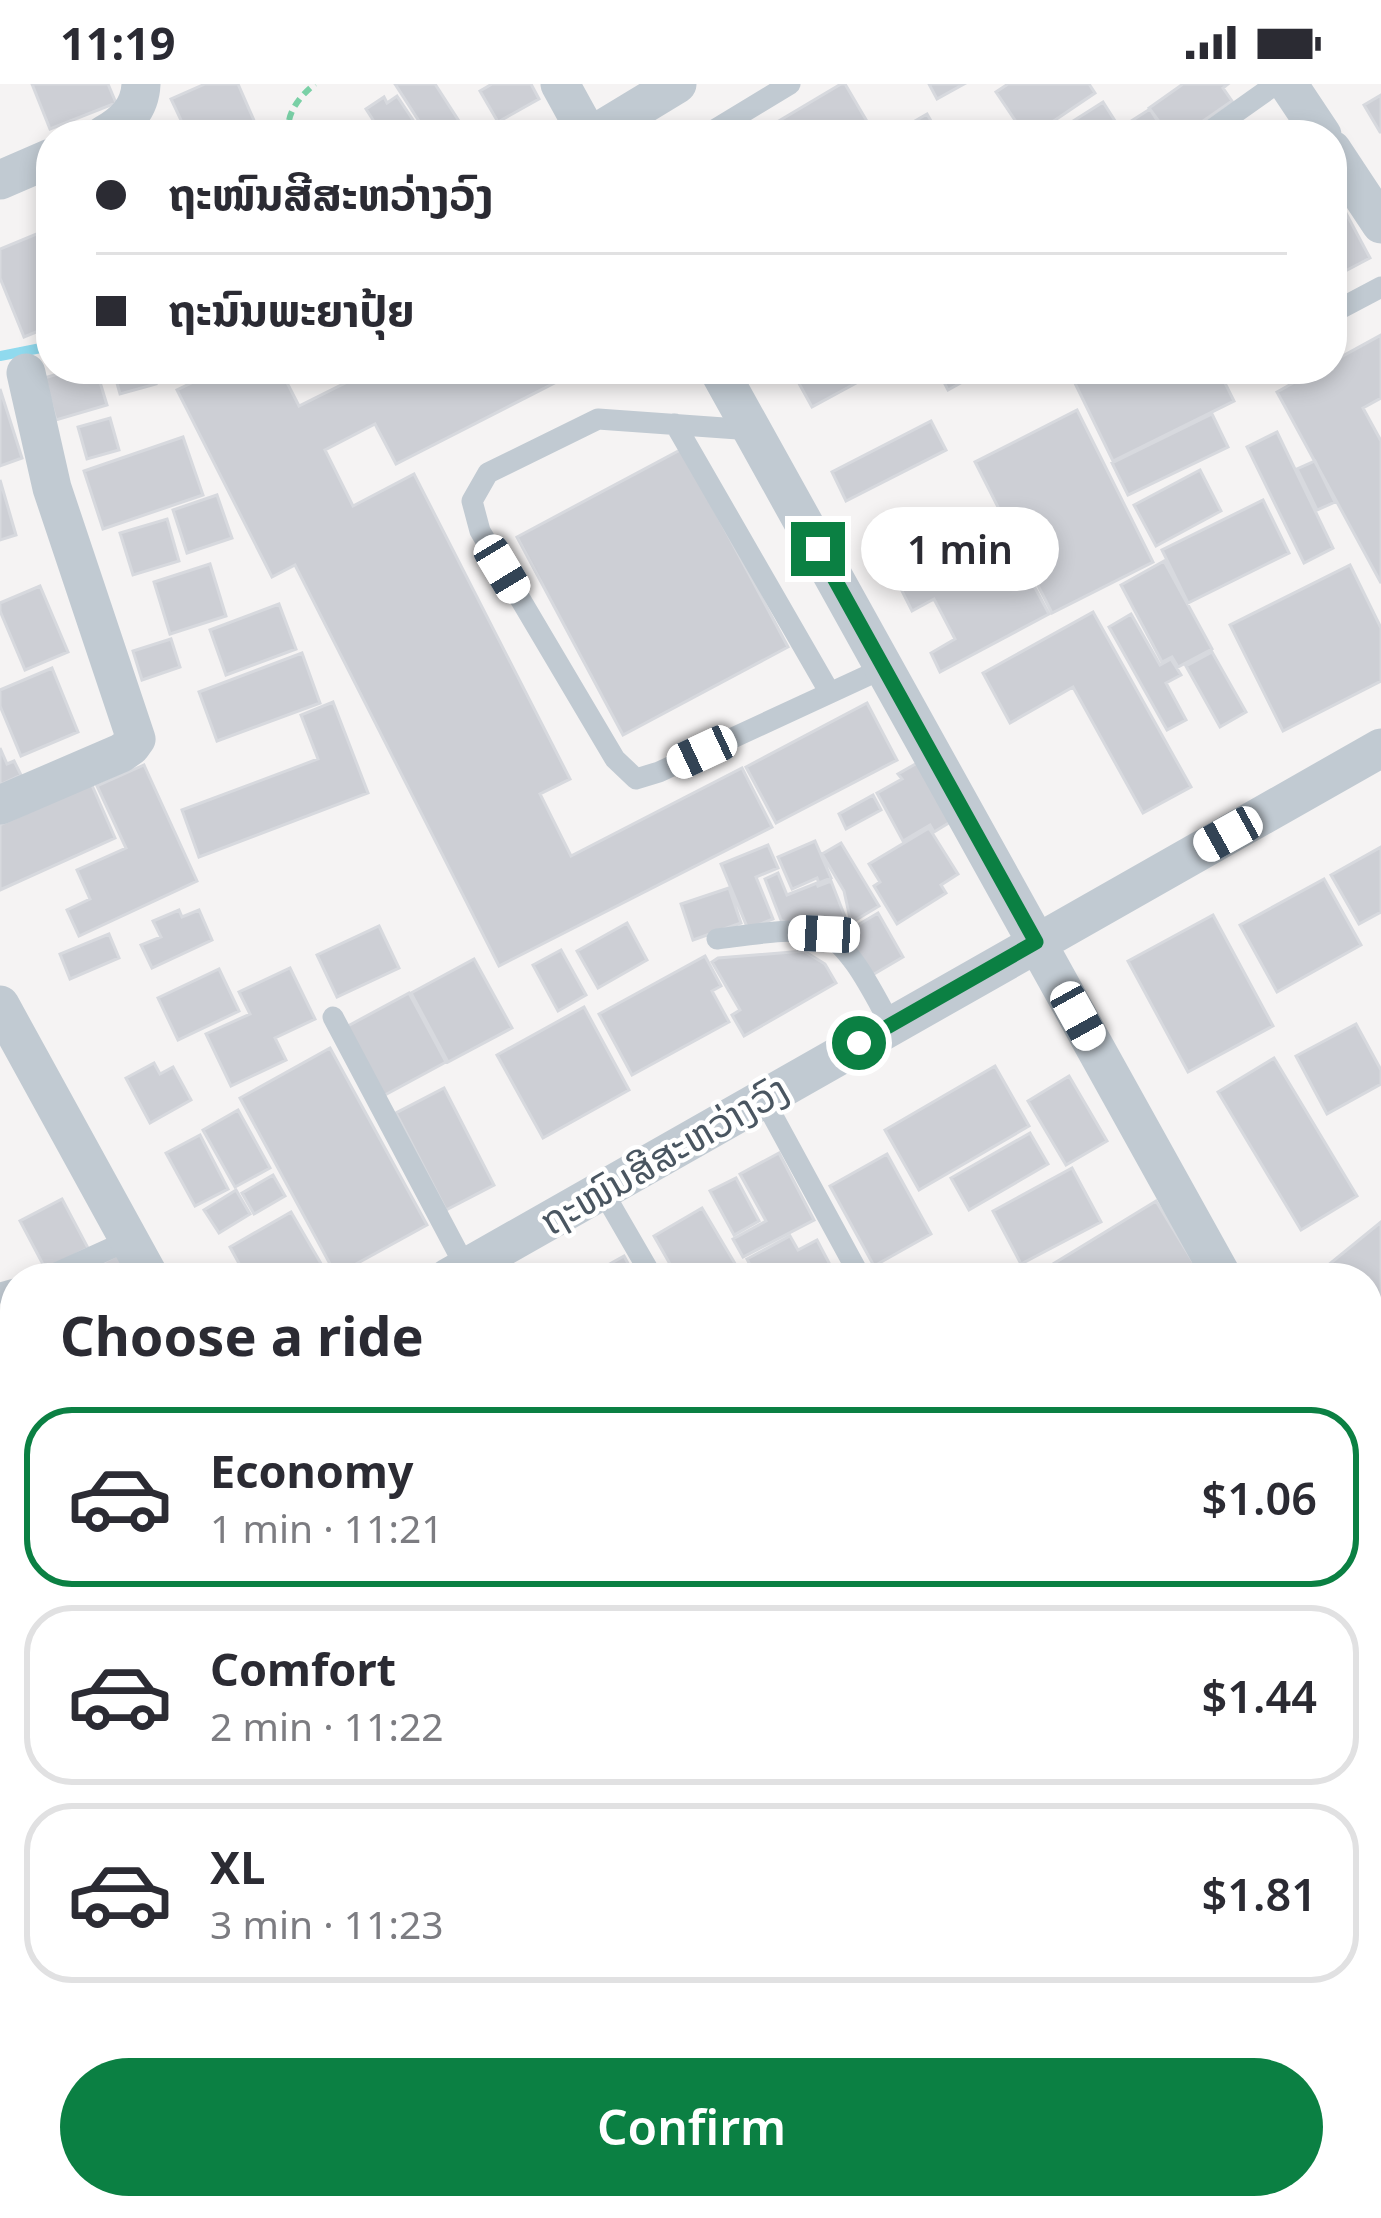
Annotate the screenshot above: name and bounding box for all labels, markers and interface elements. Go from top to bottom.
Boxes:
text: 11:19 [60,12,176,73]
text: ຖະໜົນສີສະຫວ່າງວົງ [168,163,493,224]
text: ຖະນົນພະຍາປຸ້ຍ [168,279,415,340]
callout: 1 min [860,507,1058,591]
route end [791,522,845,576]
text: 1 min [907,522,1013,575]
car [468,529,536,609]
car [662,720,742,784]
car [1188,801,1268,867]
car [787,914,861,954]
car [1045,976,1111,1056]
route start [832,1016,886,1070]
street label: ຖະໜົນສີສະຫວ່າງວົງ [529,1061,797,1246]
text: Choose a ride [60,1298,424,1372]
text: Economy [210,1440,414,1501]
icon: car [66,1443,174,1551]
text: $1.06 [1202,1467,1317,1528]
text: 1 min · 11:21 [210,1501,444,1554]
text: Comfort [210,1638,396,1699]
icon: car [66,1641,174,1749]
text: $1.44 [1202,1665,1317,1726]
text: 2 min · 11:22 [210,1699,444,1752]
text: XL [210,1836,265,1897]
icon: car [66,1839,174,1947]
text: $1.81 [1202,1863,1317,1924]
text: 3 min · 11:23 [210,1897,444,1950]
button: Confirm [60,2058,1323,2196]

